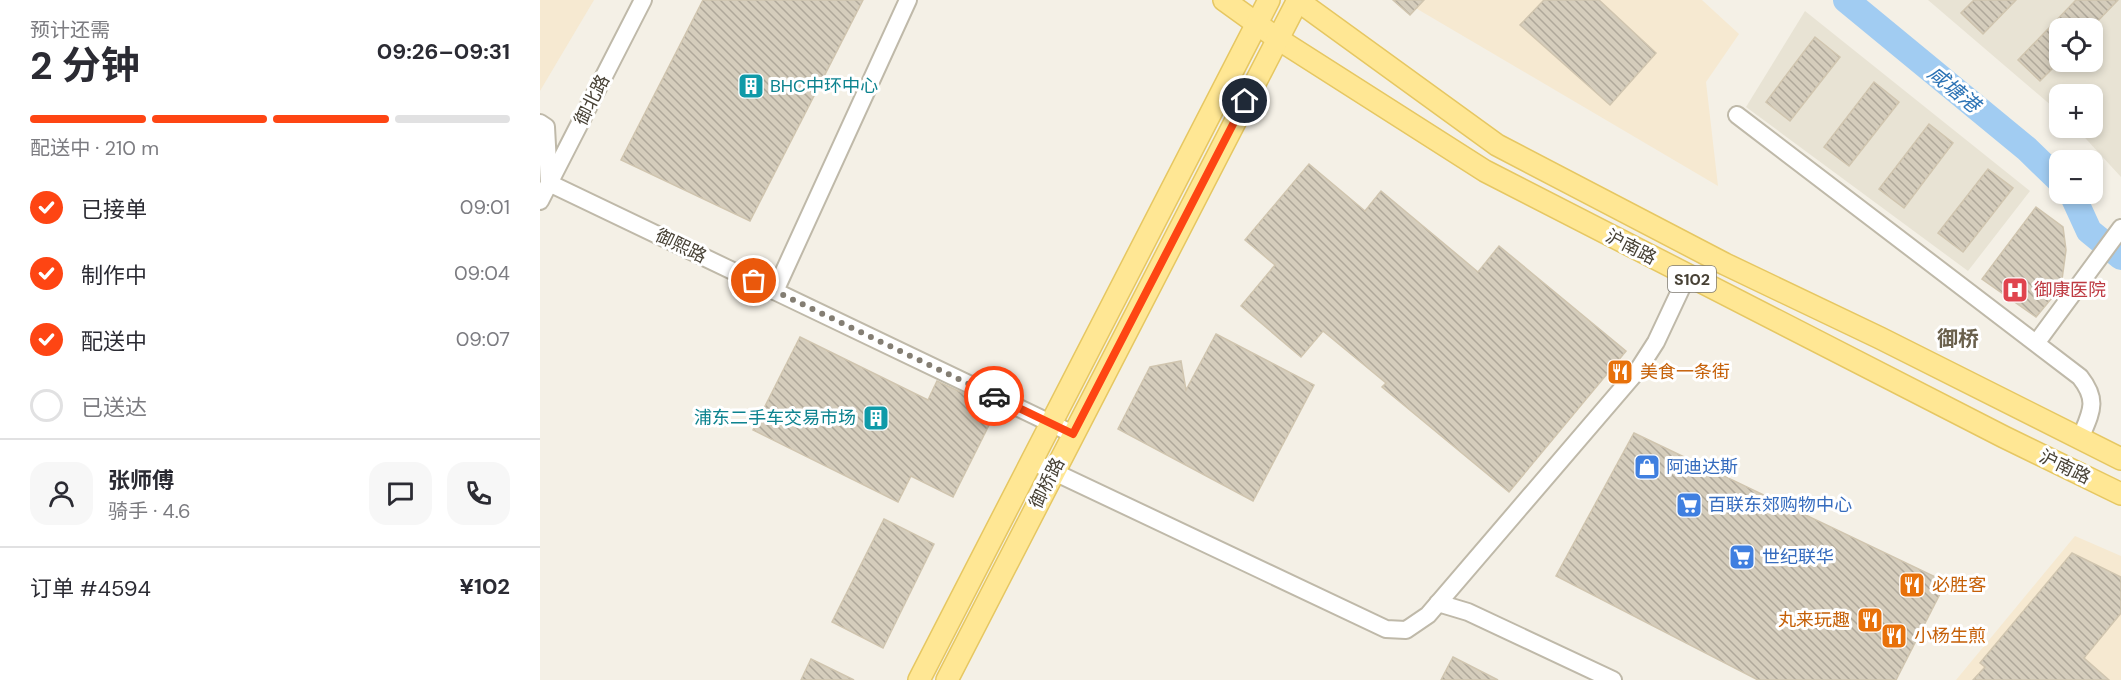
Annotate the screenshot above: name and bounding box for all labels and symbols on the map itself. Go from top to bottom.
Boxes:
water label: 咸塘港 [1923,60,1988,120]
street label: 御北路 [569,70,615,130]
building icon: BHC中环中心 [736,71,766,101]
place label: BHC中环中心 [770,74,878,98]
pin [1219,75,1270,126]
street label: 御熙路 [651,223,711,269]
street label: 沪南路 [1601,224,1661,270]
pin [728,255,779,306]
road number: S102 [1668,266,1716,292]
hospital icon: 御康医院 [2000,275,2030,305]
place label: 御康医院 [2034,278,2106,302]
district label: 御桥 [1937,325,1979,353]
restaurant icon: 美食一条街 [1605,357,1635,387]
place label: 美食一条街 [1640,360,1730,384]
courier [964,366,1024,426]
building icon: 浦东二手车交易市场 [861,403,891,433]
place label: 浦东二手车交易市场 [694,406,856,430]
street label: 沪南路 [2035,444,2095,490]
shop icon: 阿迪达斯 [1632,452,1662,482]
street label: 御桥路 [1024,453,1070,513]
place label: 阿迪达斯 [1666,455,1738,479]
supermarket icon: 百联东郊购物中心 [1674,490,1704,520]
place label: 百联东郊购物中心 [1708,493,1852,517]
supermarket icon: 世纪联华 [1727,542,1757,572]
place label: 世纪联华 [1762,545,1834,569]
restaurant icon: 必胜客 [1897,570,1927,600]
place label: 必胜客 [1932,573,1986,597]
restaurant icon: 丸来玩趣 [1855,605,1885,635]
place label: 丸来玩趣 [1778,608,1850,632]
restaurant icon: 小杨生煎 [1879,621,1909,651]
place label: 小杨生煎 [1914,624,1986,648]

